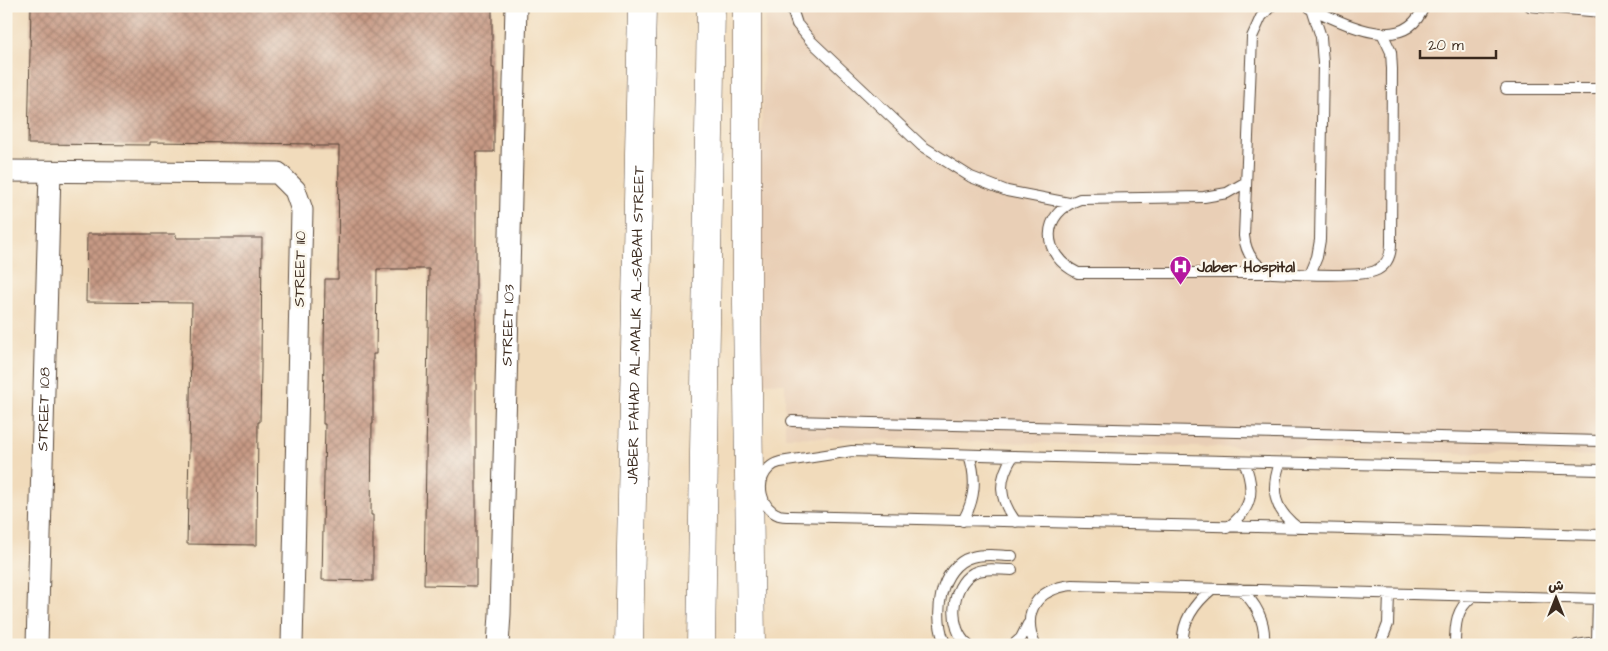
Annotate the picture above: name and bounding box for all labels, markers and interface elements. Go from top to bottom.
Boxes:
scale bar [1420,28,1497,60]
text: 20 m [1428,35,1464,56]
street label: JABER FAHAD AL-MALIK AL-SABAH STREET [622,165,649,485]
street label: STREET 110 [289,230,311,307]
hospital icon: Jaber Hospital [1169,255,1193,286]
place label: Jaber Hospital [1196,257,1296,278]
street label: STREET 103 [496,284,519,366]
street label: STREET 108 [32,367,55,451]
north arrow [1530,574,1580,624]
text: ش [1548,576,1564,596]

